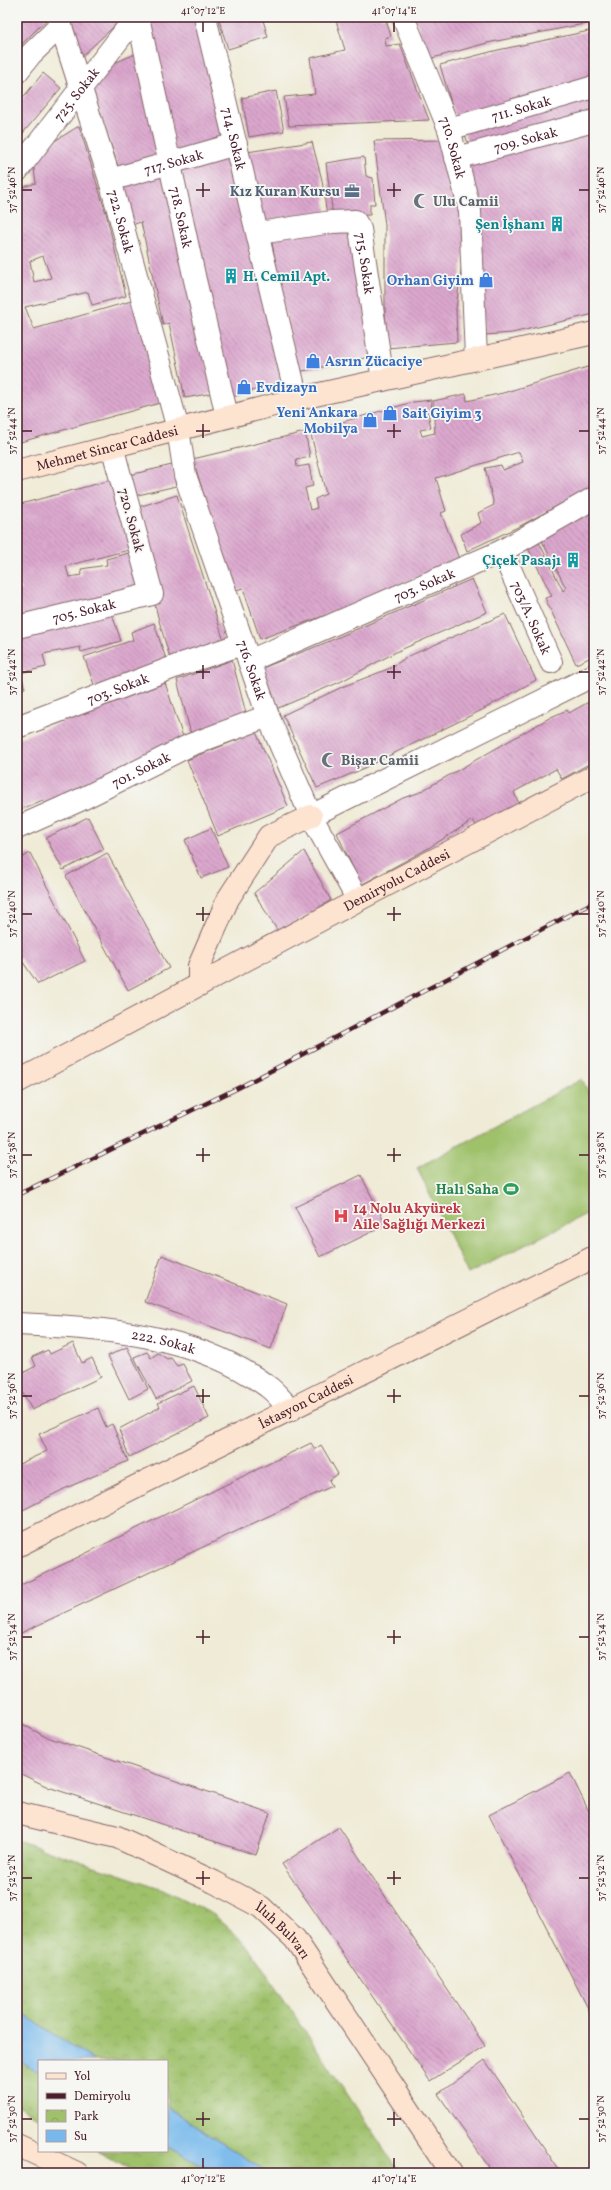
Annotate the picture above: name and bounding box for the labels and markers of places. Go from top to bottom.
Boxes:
office icon: Kız Kuran Kursu [343,182,361,200]
place label: Kız Kuran Kursu [230,183,340,202]
mosque icon: Ulu Camii [412,192,430,210]
place label: Ulu Camii [433,193,499,212]
building icon: Şen İşhanı [548,215,566,233]
place label: Şen İşhanı [475,216,545,235]
building icon: H. Cemil Apt. [222,267,240,285]
place label: H. Cemil Apt. [243,268,330,287]
shop icon: Orhan Giyim [477,271,495,289]
place label: Orhan Giyim [387,272,474,291]
shop icon: Asrın Zücaciye [304,352,322,370]
place label: Asrın Zücaciye [325,353,422,372]
shop icon: Evdizayn [235,378,253,396]
place label: Evdizayn [256,379,317,398]
place label: Yeni Ankara Mobilya [277,404,358,439]
shop icon: Sait Giyim 3 [381,404,399,422]
place label: Sait Giyim 3 [402,405,482,424]
shop icon: Yeni Ankara Mobilya [361,411,379,429]
building icon: Çiçek Pasajı [564,551,582,569]
place label: Çiçek Pasajı [482,552,561,571]
mosque icon: Bişar Camii [320,751,338,769]
place label: Bişar Camii [341,752,419,771]
sports icon: Halı Saha [502,1180,520,1198]
place label: Halı Saha [436,1181,499,1200]
place label: 14 Nolu Akyürek Aile Sağlığı Merkezi [353,1200,485,1235]
hospital icon: 14 Nolu Akyürek Aile Sağlığı Merkezi [332,1207,350,1225]

